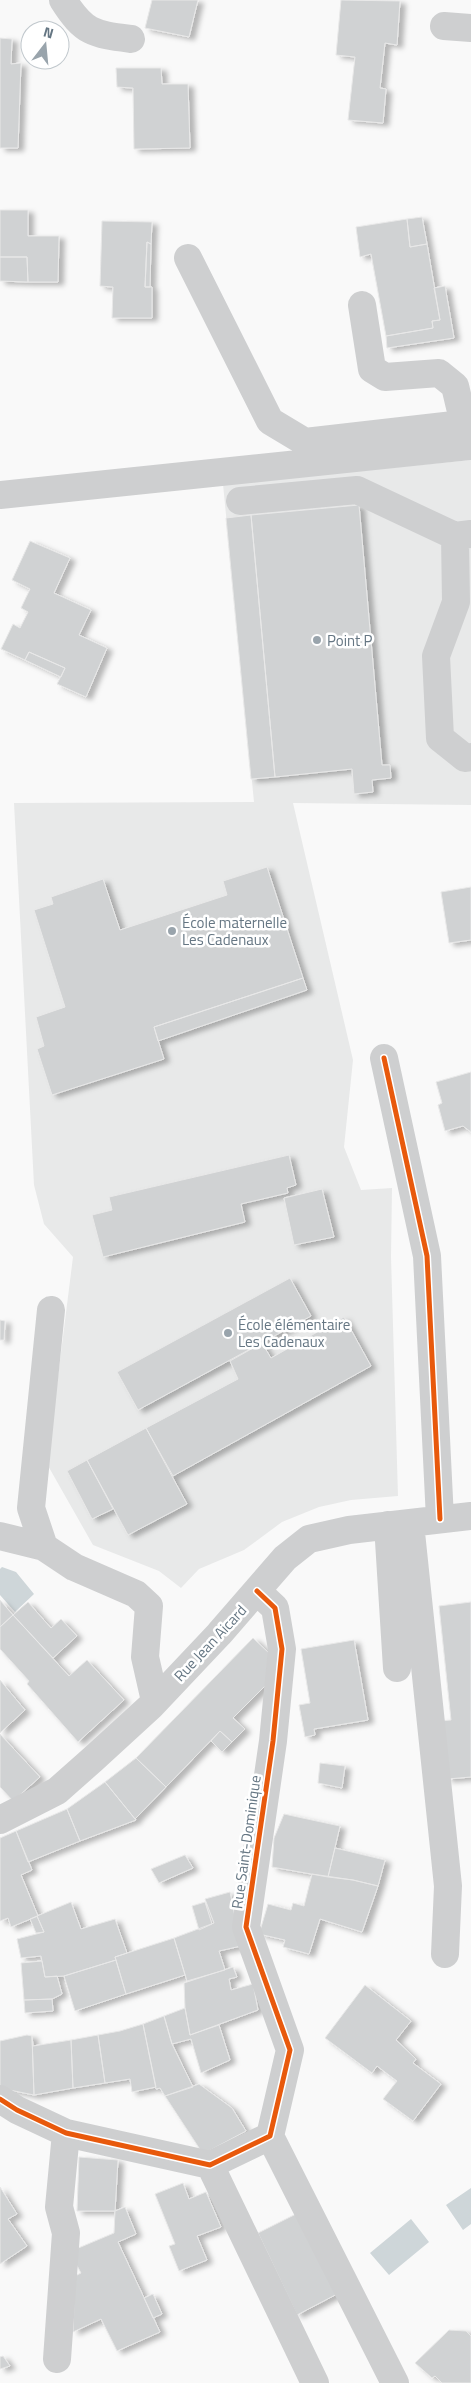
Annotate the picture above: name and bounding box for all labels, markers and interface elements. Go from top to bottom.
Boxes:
north arrow [20,20,70,70]
text: N [41,21,56,43]
place label: Point P [327,629,373,652]
marker: Point P [311,634,323,646]
place label: École maternelle Les Cadenaux [182,911,287,951]
marker: École maternelle Les Cadenaux [166,925,178,937]
place label: École élémentaire Les Cadenaux [238,1313,350,1353]
marker: École élémentaire Les Cadenaux [222,1327,234,1339]
street label: Rue Jean Aicard [168,1599,252,1687]
street label: Rue Saint-Dominique [225,1774,267,1910]

